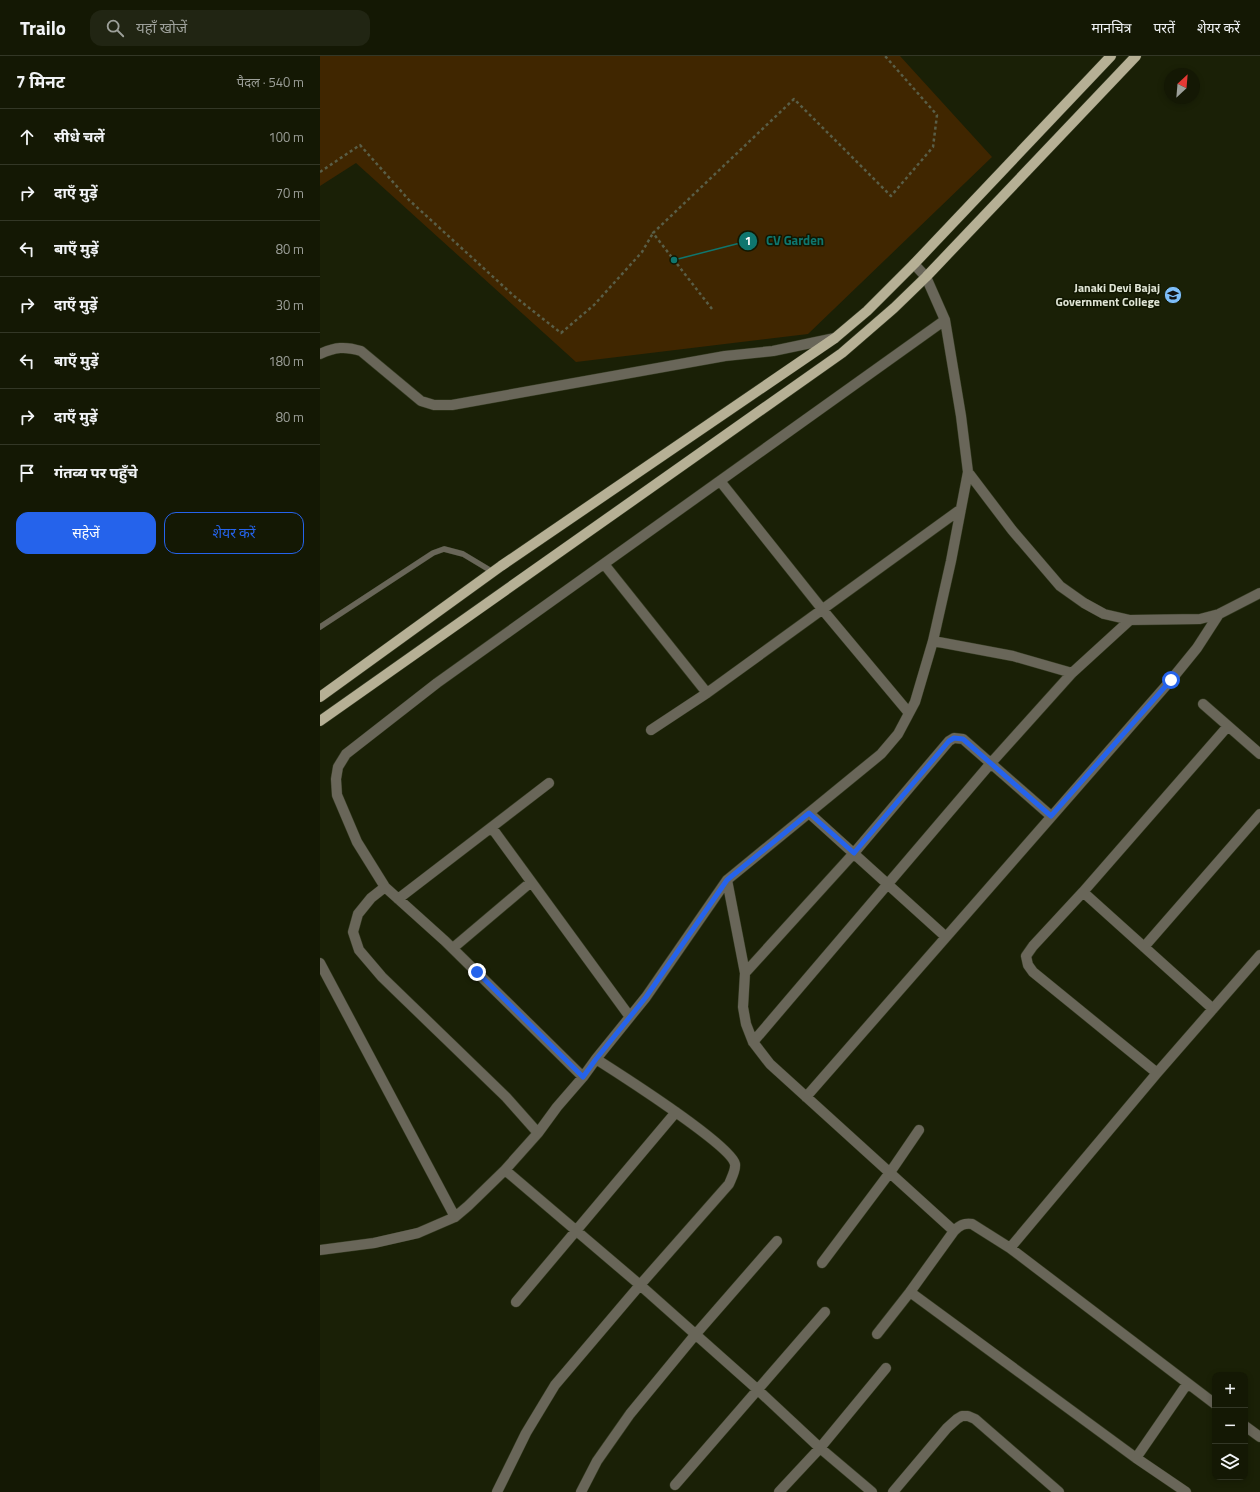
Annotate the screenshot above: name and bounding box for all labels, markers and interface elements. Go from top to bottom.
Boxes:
search box [90,10,370,46]
text: Trailo [20,13,66,42]
text: यहाँ खोजें [136,16,187,39]
icon: search [104,17,126,39]
text: मानचित्र [1091,17,1131,38]
text: परतें [1153,17,1175,38]
text: शेयर करें [1197,17,1240,38]
north arrow [1164,68,1200,104]
text: 7 मिनट [16,69,65,95]
text: पैदल · 540 m [237,72,304,92]
text: सीधे चलें [54,125,105,148]
icon: ahead [16,126,38,148]
text: 100 m [268,127,304,147]
text: दाएँ मुड़ें [54,181,98,204]
icon: right [16,182,38,204]
text: 70 m [276,183,304,203]
callout: CV Garden [738,228,832,253]
text: CV Garden [766,230,824,250]
text: 1 [745,231,751,250]
text: बाएँ मुड़ें [54,237,98,260]
icon: left [16,238,38,260]
text: 80 m [276,239,304,259]
place label: Janaki Devi Bajaj Government College [1055,278,1160,311]
school or university icon: Janaki Devi Bajaj Government College [1163,285,1183,305]
text: दाएँ मुड़ें [54,293,98,316]
icon: right [16,294,38,316]
text: 30 m [276,295,304,315]
text: बाएँ मुड़ें [54,349,98,372]
icon: left [16,350,38,372]
text: 180 m [268,351,304,371]
text: दाएँ मुड़ें [54,405,98,428]
icon: right [16,406,38,428]
text: 80 m [276,407,304,427]
text: गंतव्य पर पहुँचे [54,461,138,484]
icon: arrive [16,462,38,484]
button: सहेजें [16,512,156,554]
button: शेयर करें [164,512,304,554]
route start [1162,671,1180,689]
route end [468,963,486,981]
map controls [1212,1372,1248,1480]
button: + [1212,1372,1248,1408]
button: − [1212,1408,1248,1444]
button: layers [1212,1444,1248,1480]

